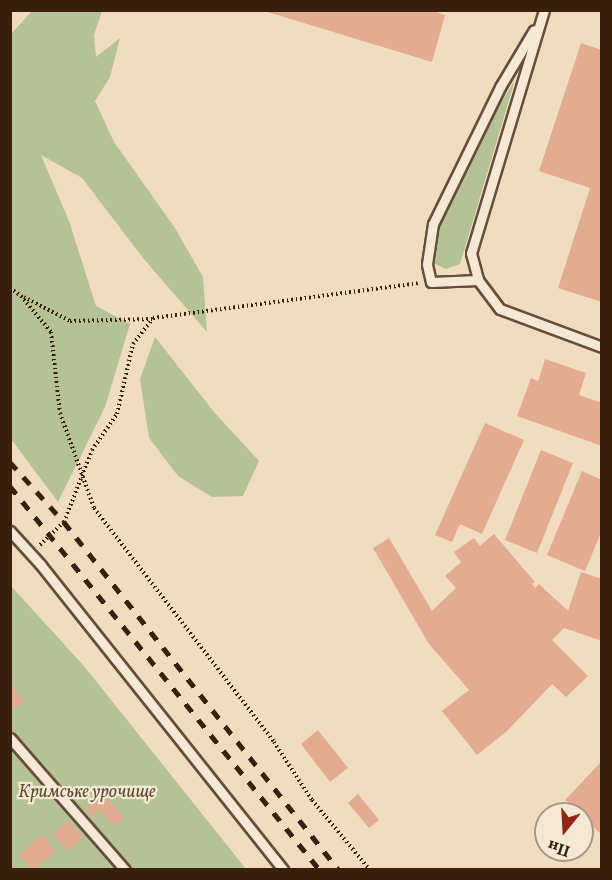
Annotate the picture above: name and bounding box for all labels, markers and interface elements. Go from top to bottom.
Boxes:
park label: Кримське урочище [18,782,156,804]
north arrow [534,802,594,862]
text: Пн [545,833,573,861]

